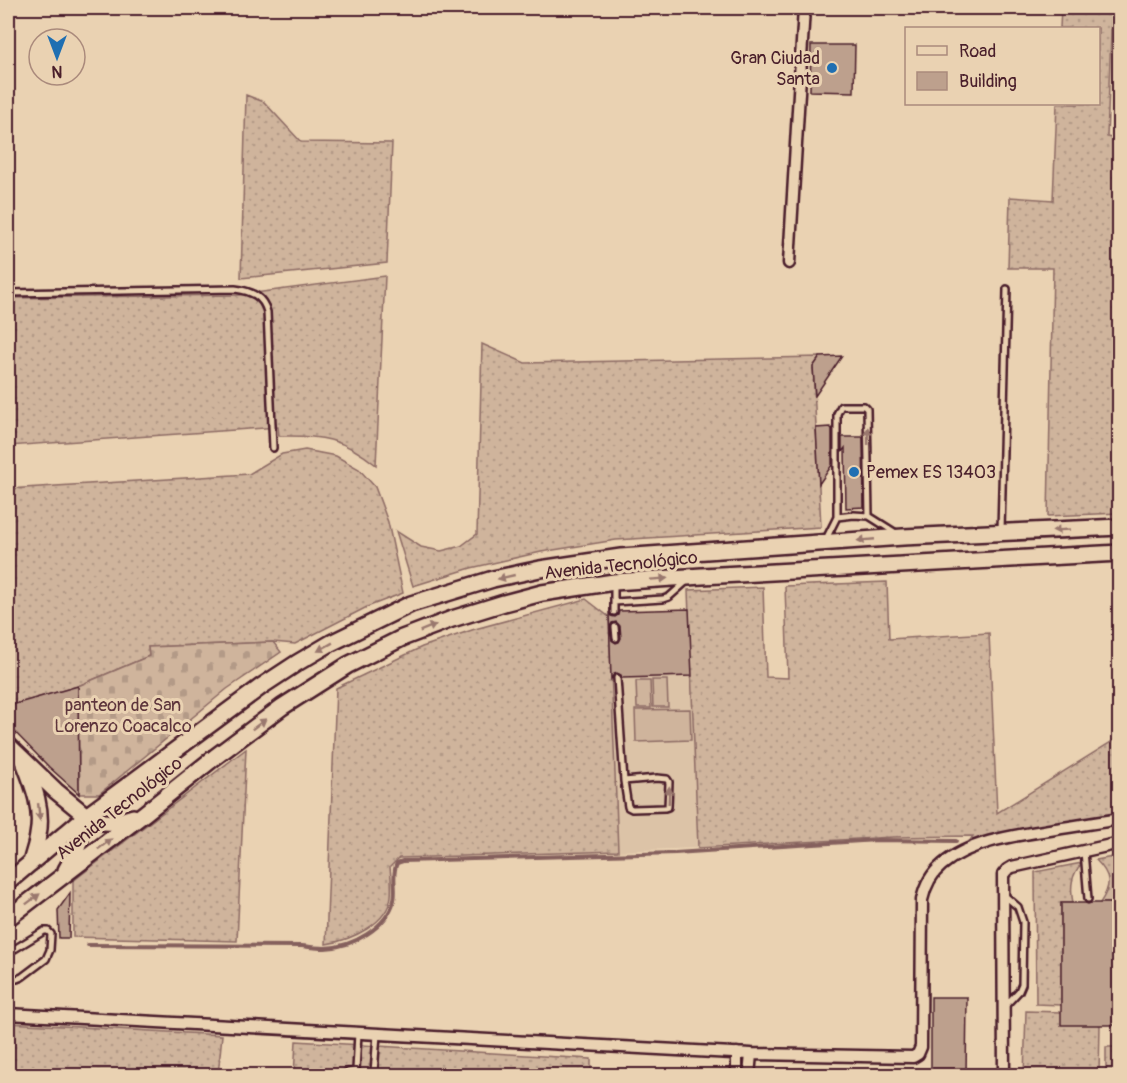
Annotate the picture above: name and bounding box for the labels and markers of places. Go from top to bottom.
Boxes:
place label: Gran Ciudad Santa [730,47,820,91]
marker: Gran Ciudad Santa [825,61,839,75]
place label: Pemex ES 13403 [866,461,996,484]
marker: Pemex ES 13403 [847,465,861,479]

